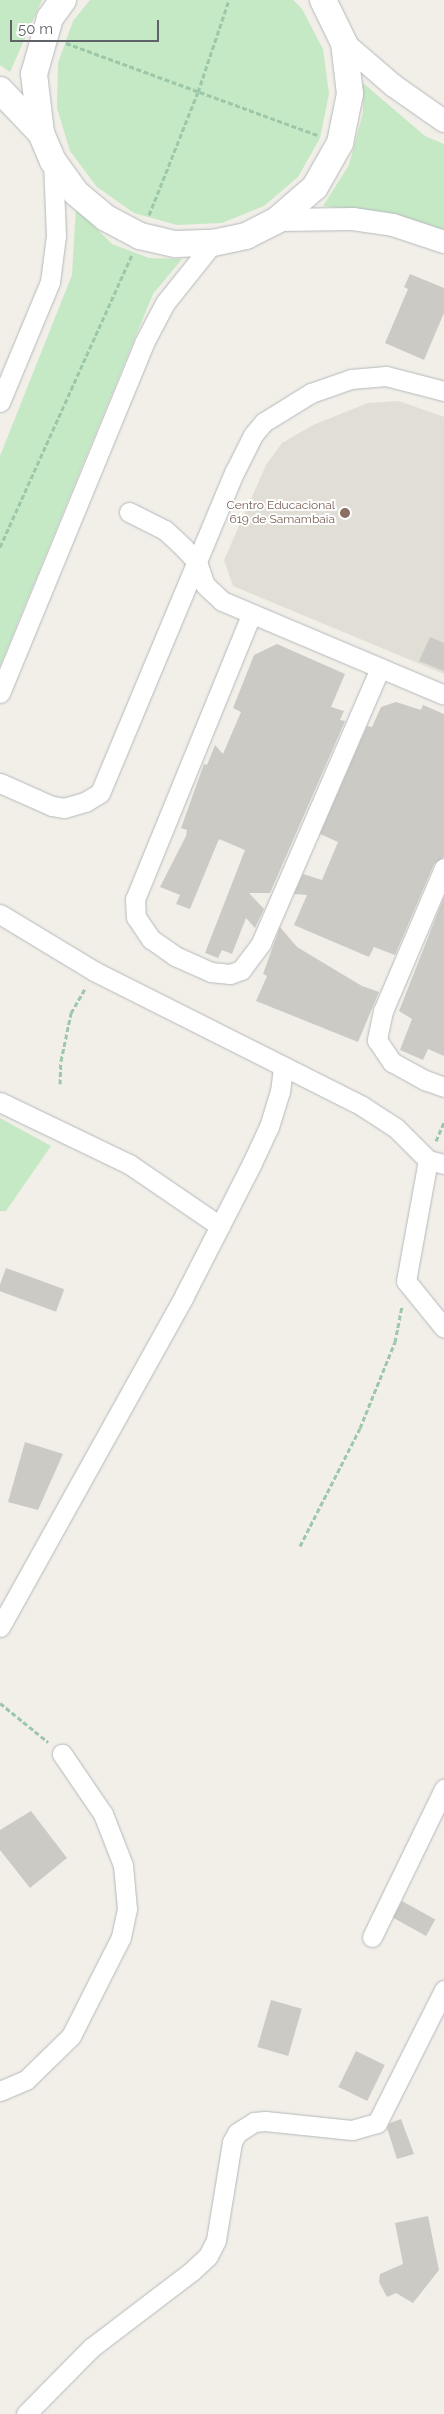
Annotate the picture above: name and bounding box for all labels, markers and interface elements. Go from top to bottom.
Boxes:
scale bar [12,10,161,42]
text: 50 m [18,20,53,38]
place label: Centro Educacional 619 de Samambaia [227,499,335,527]
marker: Centro Educacional 619 de Samambaia [339,507,351,519]

